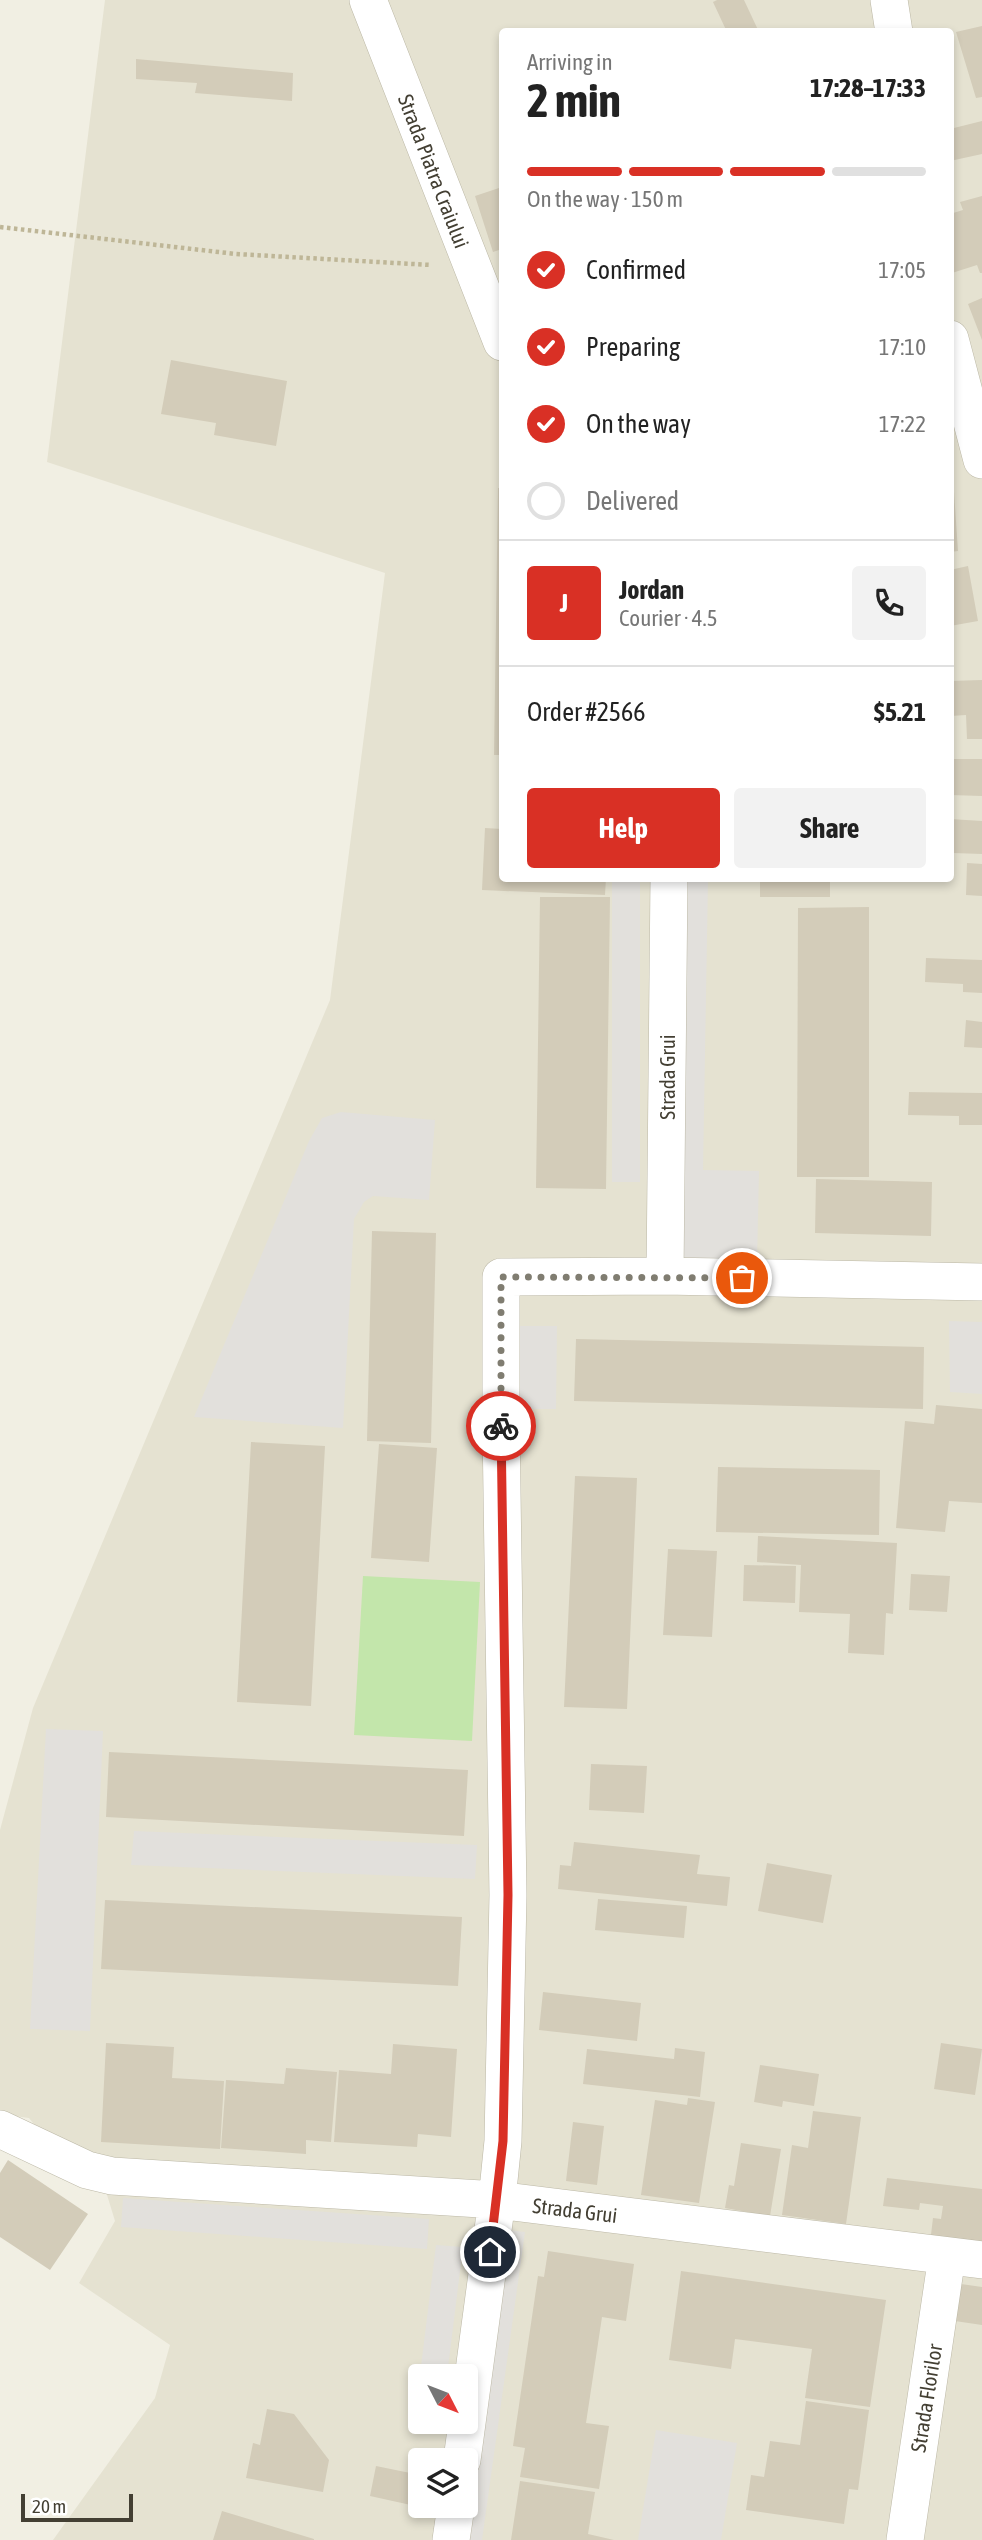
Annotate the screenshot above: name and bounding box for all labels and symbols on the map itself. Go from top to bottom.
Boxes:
street label: Strada Piatra Craiului [394,91,474,251]
street label: Strada Grui [655,1034,679,1120]
pin [712,1248,772,1308]
courier [466,1391,536,1461]
street label: Strada Grui [531,2193,619,2227]
pin [460,2222,520,2282]
street label: Strada Florilor [906,2341,947,2454]
north arrow [408,2364,478,2434]
scale bar [21,2491,133,2523]

